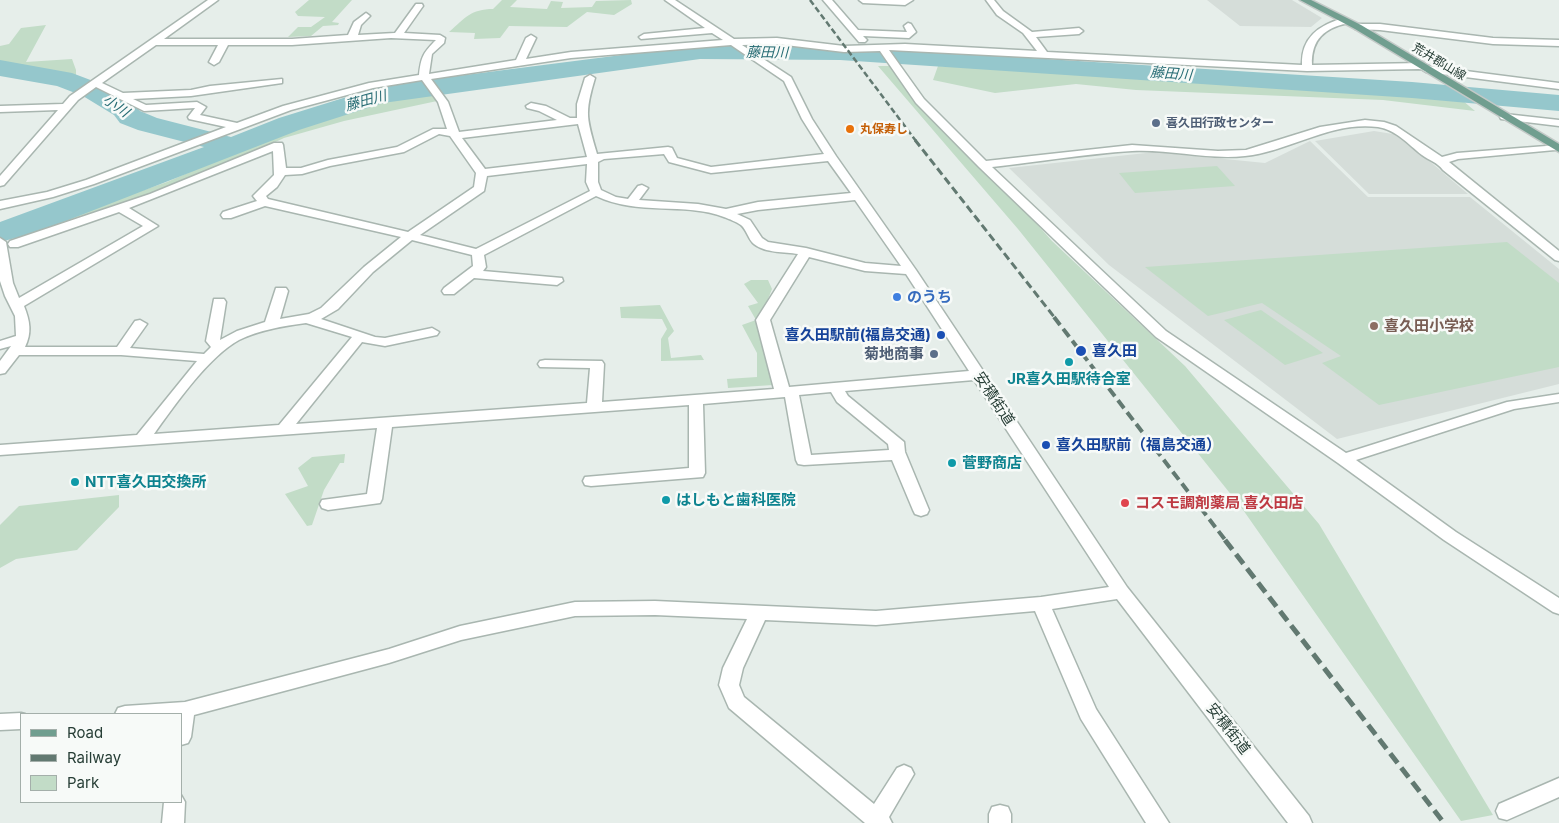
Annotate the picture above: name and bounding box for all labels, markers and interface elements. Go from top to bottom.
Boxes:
street label: 荒井郡山線 [1410,40,1468,84]
water label: 藤田川 [746,44,788,62]
water label: 藤田川 [1149,64,1193,84]
water label: 藤田川 [344,87,388,115]
water label: 小川 [100,91,132,121]
place label: 喜久田行政センター [1166,116,1274,130]
marker: 喜久田行政センター [1150,117,1162,129]
place label: 丸保寿し [860,122,908,136]
marker: 丸保寿し [844,123,856,135]
place label: のうち [907,288,952,306]
marker: のうち [891,291,903,303]
place label: 喜久田小学校 [1384,317,1474,335]
marker: 喜久田小学校 [1368,320,1380,332]
place label: 喜久田駅前(福島交通) [785,326,931,344]
marker: 喜久田駅前(福島交通) [935,329,947,341]
place label: 喜久田 [1092,342,1137,360]
marker: 喜久田 [1074,344,1088,358]
place label: 菊地商事 [864,345,924,363]
marker: 菊地商事 [928,348,940,360]
marker: JR喜久田駅待合室 [1063,356,1075,368]
street label: 安積街道 [970,369,1018,429]
place label: JR喜久田駅待合室 [1007,370,1131,388]
place label: 喜久田駅前（福島交通） [1056,436,1221,454]
marker: 喜久田駅前（福島交通） [1040,439,1052,451]
place label: 菅野商店 [962,454,1022,472]
marker: 菅野商店 [946,457,958,469]
place label: NTT喜久田交換所 [85,473,206,491]
marker: NTT喜久田交換所 [69,476,81,488]
place label: はしもと歯科医院 [676,491,796,509]
marker: はしもと歯科医院 [660,494,672,506]
place label: コスモ調剤薬局 喜久田店 [1135,494,1304,512]
marker: コスモ調剤薬局 喜久田店 [1119,497,1131,509]
street label: 安積街道 [1202,700,1254,758]
legend [20,713,182,803]
text: Road [67,723,103,742]
text: Railway [67,748,121,767]
text: Park [67,773,99,792]

